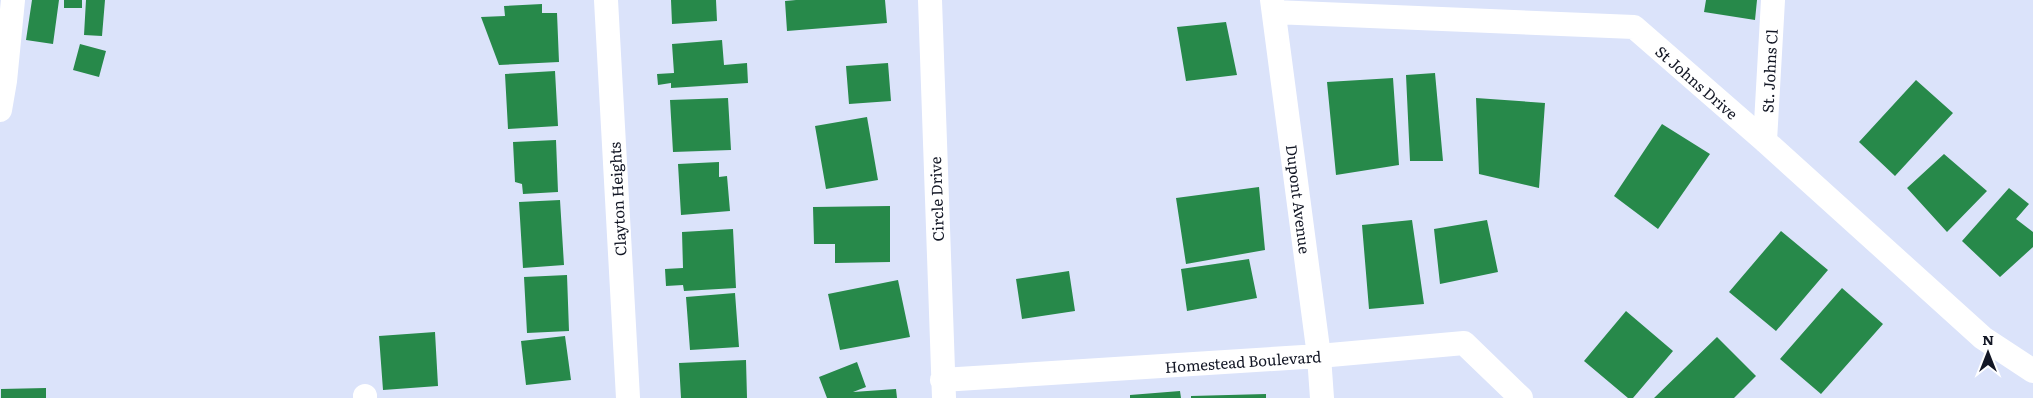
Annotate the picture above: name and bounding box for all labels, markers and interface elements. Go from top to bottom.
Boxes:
street label: St. Johns Cl [1755,29,1783,113]
street label: St Johns Drive [1651,40,1744,125]
street label: Clayton Heights [603,141,631,257]
street label: Dupont Avenue [1281,143,1317,255]
street label: Circle Drive [923,156,949,242]
north arrow [1963,328,2013,378]
text: N [1982,329,1994,349]
street label: Homestead Boulevard [1164,344,1322,378]

